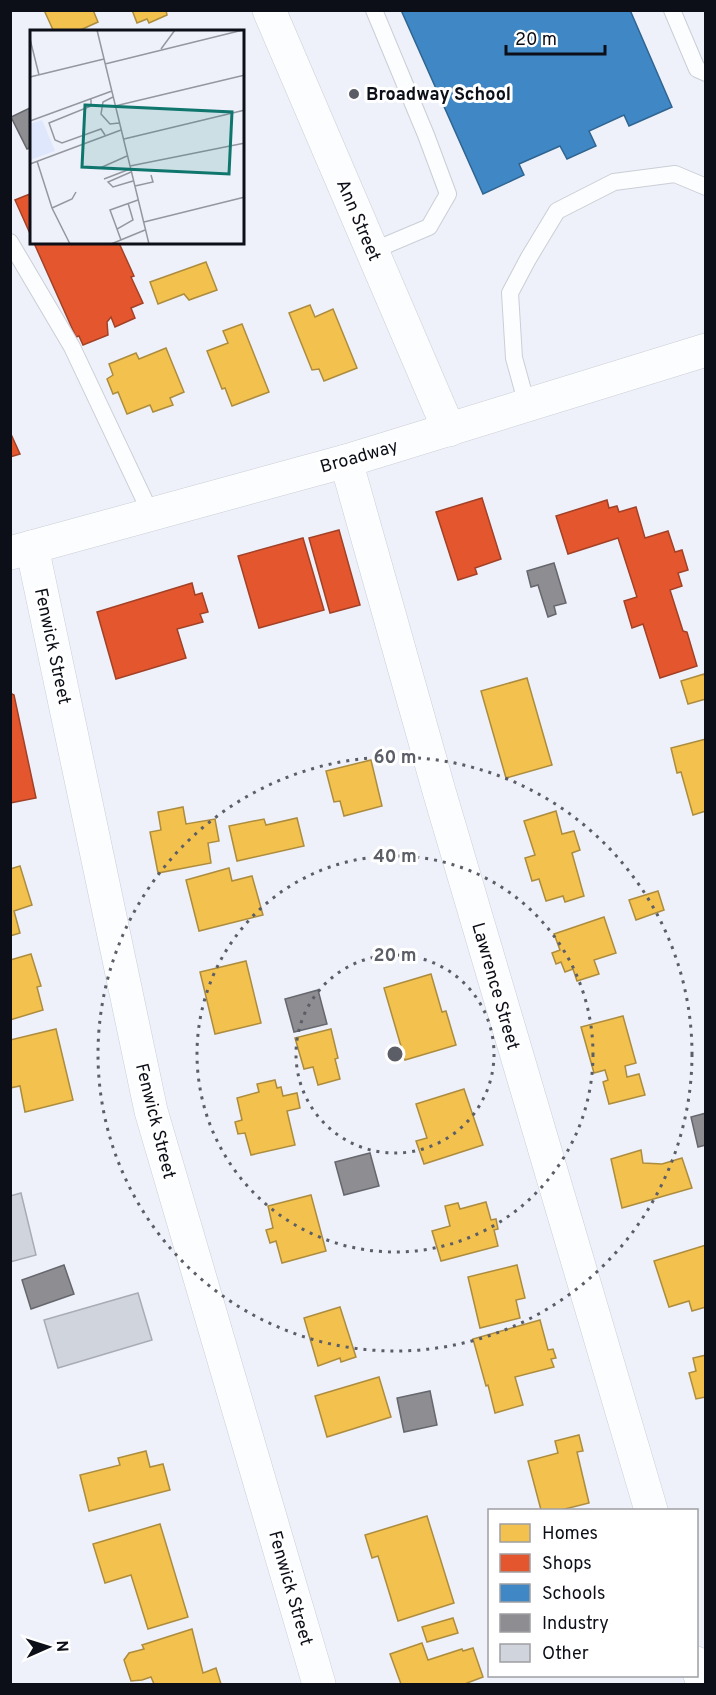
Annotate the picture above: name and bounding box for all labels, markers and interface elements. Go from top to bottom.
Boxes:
scale bar [506,18,605,56]
text: 20 m [515,29,557,52]
inset map [30,30,244,244]
place label: Broadway School [366,84,511,107]
marker: Broadway School [347,87,361,101]
street label: Ann Street [330,176,385,265]
street label: Broadway [318,435,401,480]
street label: Fenwick Street [28,586,75,707]
text: 60 m [373,747,417,770]
text: 40 m [373,846,417,869]
street label: Lawrence Street [465,920,524,1053]
text: 20 m [373,945,417,968]
centre of rings [385,1044,405,1064]
street label: Fenwick Street [129,1061,180,1182]
legend [488,1509,698,1677]
text: Homes [542,1523,598,1546]
street label: Fenwick Street [262,1528,317,1648]
text: Shops [542,1553,592,1576]
text: Schools [542,1583,605,1606]
text: Industry [542,1613,609,1636]
north arrow [18,1617,78,1677]
text: N [51,1640,71,1653]
text: Other [542,1643,589,1666]

